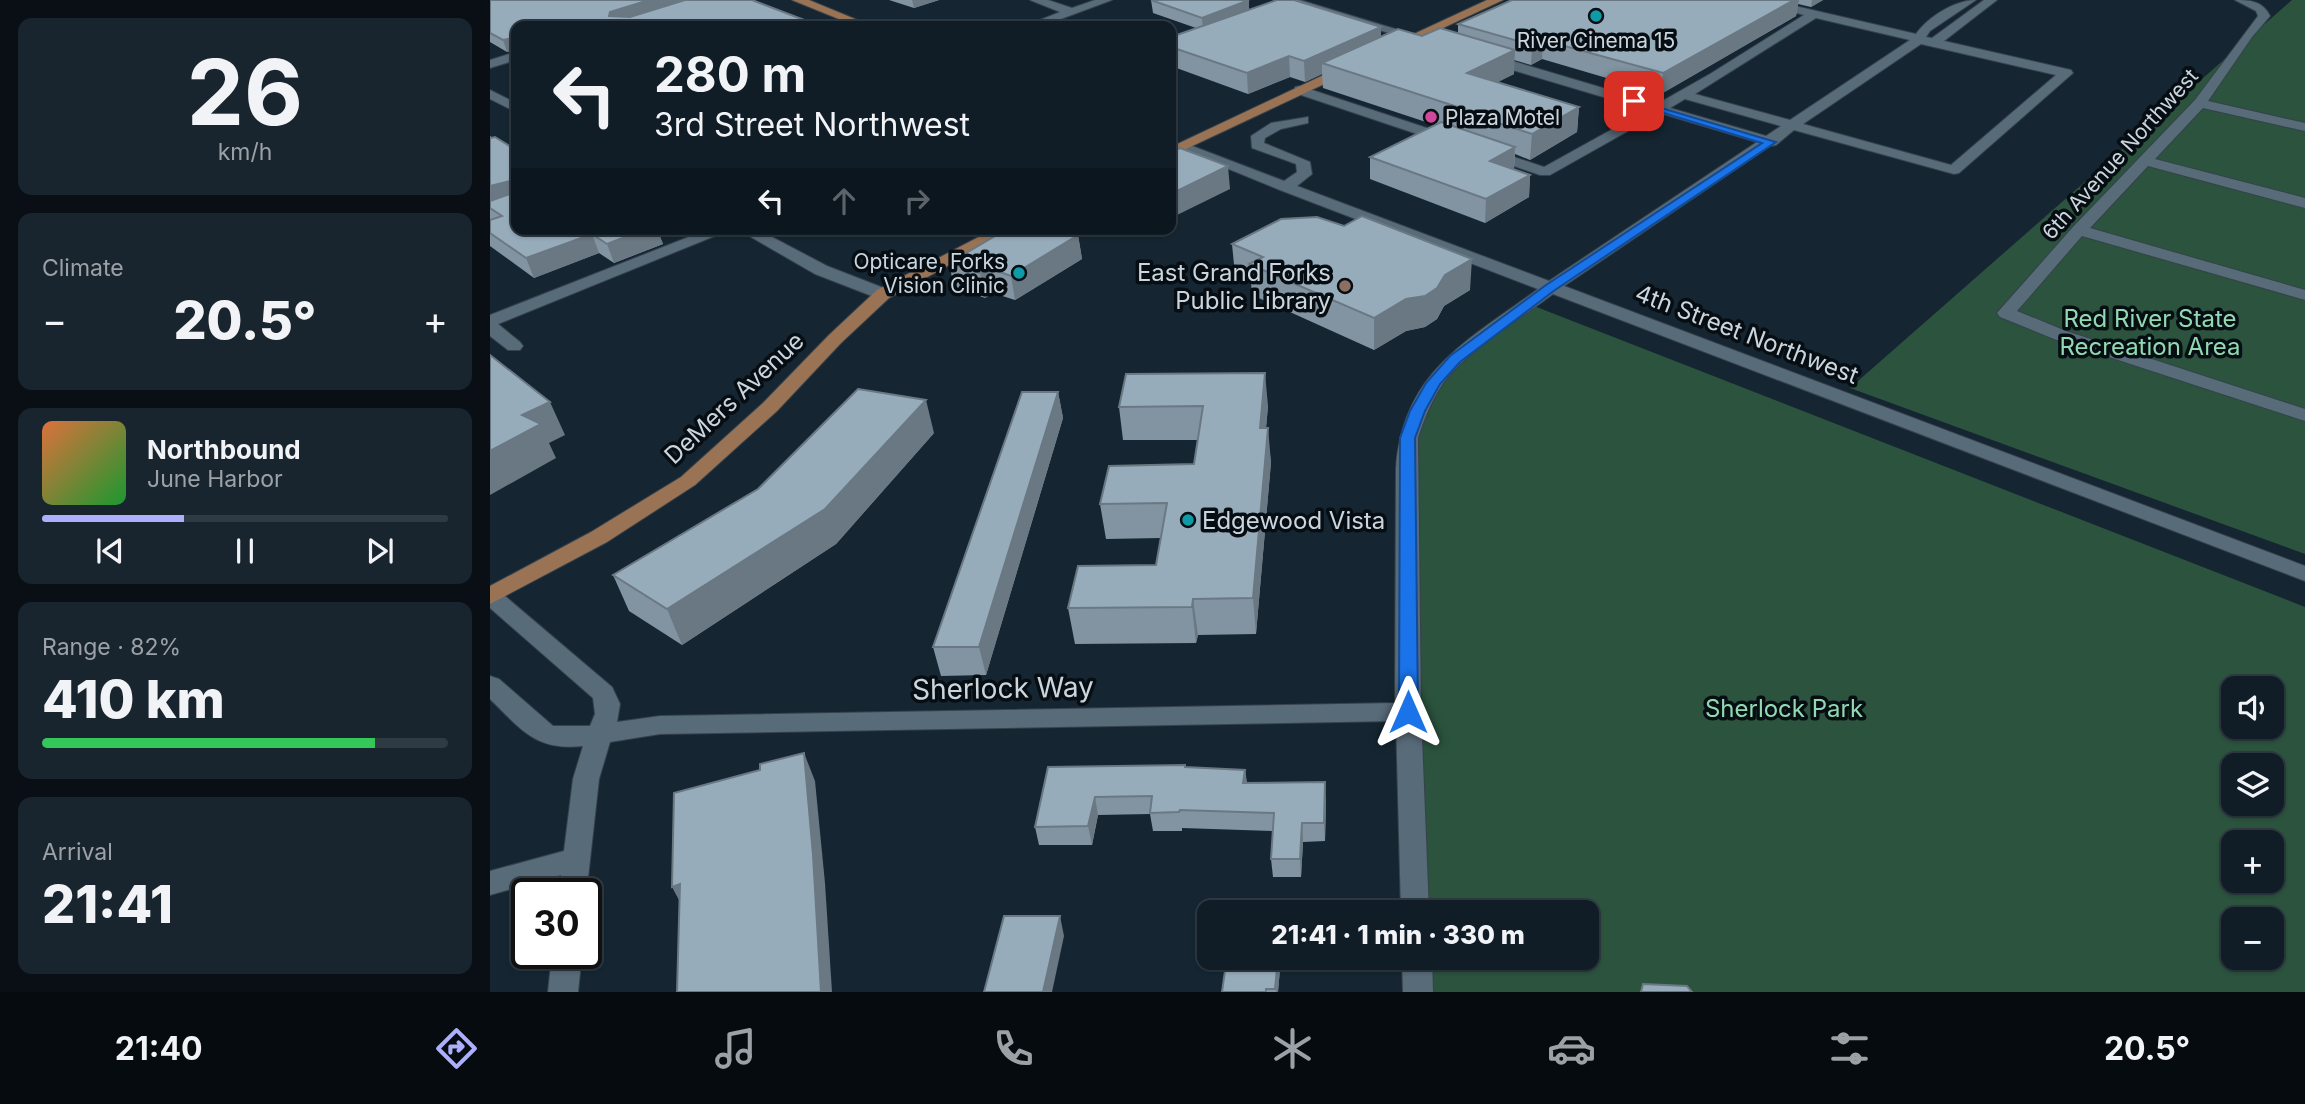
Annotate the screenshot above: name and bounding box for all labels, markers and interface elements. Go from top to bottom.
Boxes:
marker: River Cinema 15 [1588,8,1604,24]
place label: River Cinema 15 [1517,28,1675,53]
text: 26 [187,37,303,147]
text: 280 m [654,45,806,104]
icon: left [539,49,630,140]
street label: 6th Avenue Northwest [2037,63,2203,244]
pin [1604,71,1664,131]
icon: arrive [1615,82,1653,120]
text: 3rd Street Northwest [654,105,970,144]
place label: Plaza Motel [1445,105,1560,130]
marker: Plaza Motel [1423,109,1439,125]
text: km/h [218,138,272,166]
icon: left [752,182,790,220]
icon: ahead [825,182,863,220]
icon: right [898,182,936,220]
place label: Opticare, Forks Vision Clinic [853,249,1005,298]
text: Climate [42,254,124,282]
place label: East Grand Forks Public Library [1137,258,1331,315]
marker: Opticare, Forks Vision Clinic [1011,265,1027,281]
marker: East Grand Forks Public Library [1337,278,1353,294]
street label: 4th Street Northwest [1631,278,1863,390]
text: 20.5° [173,289,317,352]
text: − [42,297,67,343]
text: + [423,297,448,343]
park label: Red River State Recreation Area [2059,304,2241,361]
street label: DeMers Avenue [658,326,810,470]
text: Northbound [147,434,301,465]
text: June Harbor [147,465,283,493]
place label: Edgewood Vista [1202,506,1385,535]
marker: Edgewood Vista [1180,512,1196,528]
icon: previous [91,532,129,570]
icon: pause [226,532,264,570]
icon: next [361,532,399,570]
text: Range · 82% [42,633,181,661]
text: 410 km [42,668,225,731]
street label: Sherlock Way [912,669,1094,707]
position arrow [1371,675,1445,749]
map controls [2221,676,2284,970]
button: sound [2221,676,2284,739]
park label: Sherlock Park [1705,694,1863,723]
button: layers [2221,753,2284,816]
button: + [2221,830,2284,893]
text: Arrival [42,838,113,866]
text: 21:41 [42,873,173,936]
speed limit sign: 30 [511,878,602,969]
button: − [2221,907,2284,970]
text: 21:41 · 1 min · 330 m [1271,919,1525,950]
icon: directions [432,1024,481,1073]
icon: music [711,1024,760,1073]
icon: phone [989,1024,1038,1073]
icon: climate [1268,1024,1317,1073]
icon: car [1547,1024,1596,1073]
icon: filters [1825,1024,1874,1073]
text: 21:40 [115,1029,203,1068]
text: 20.5° [2104,1029,2190,1068]

